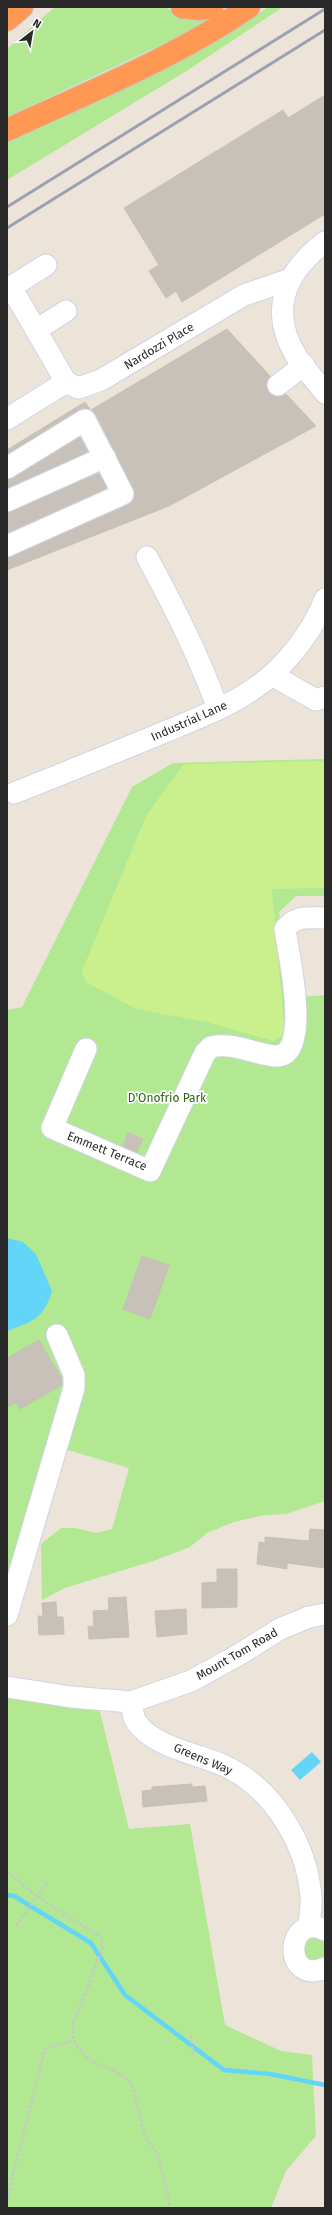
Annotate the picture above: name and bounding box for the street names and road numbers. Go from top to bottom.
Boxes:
street label: Nardozzi Place [122,320,196,372]
street label: Industrial Lane [149,698,229,744]
street label: Emmett Terrace [65,1129,149,1173]
street label: Mount Tom Road [194,1625,280,1683]
street label: Greens Way [171,1740,235,1778]

